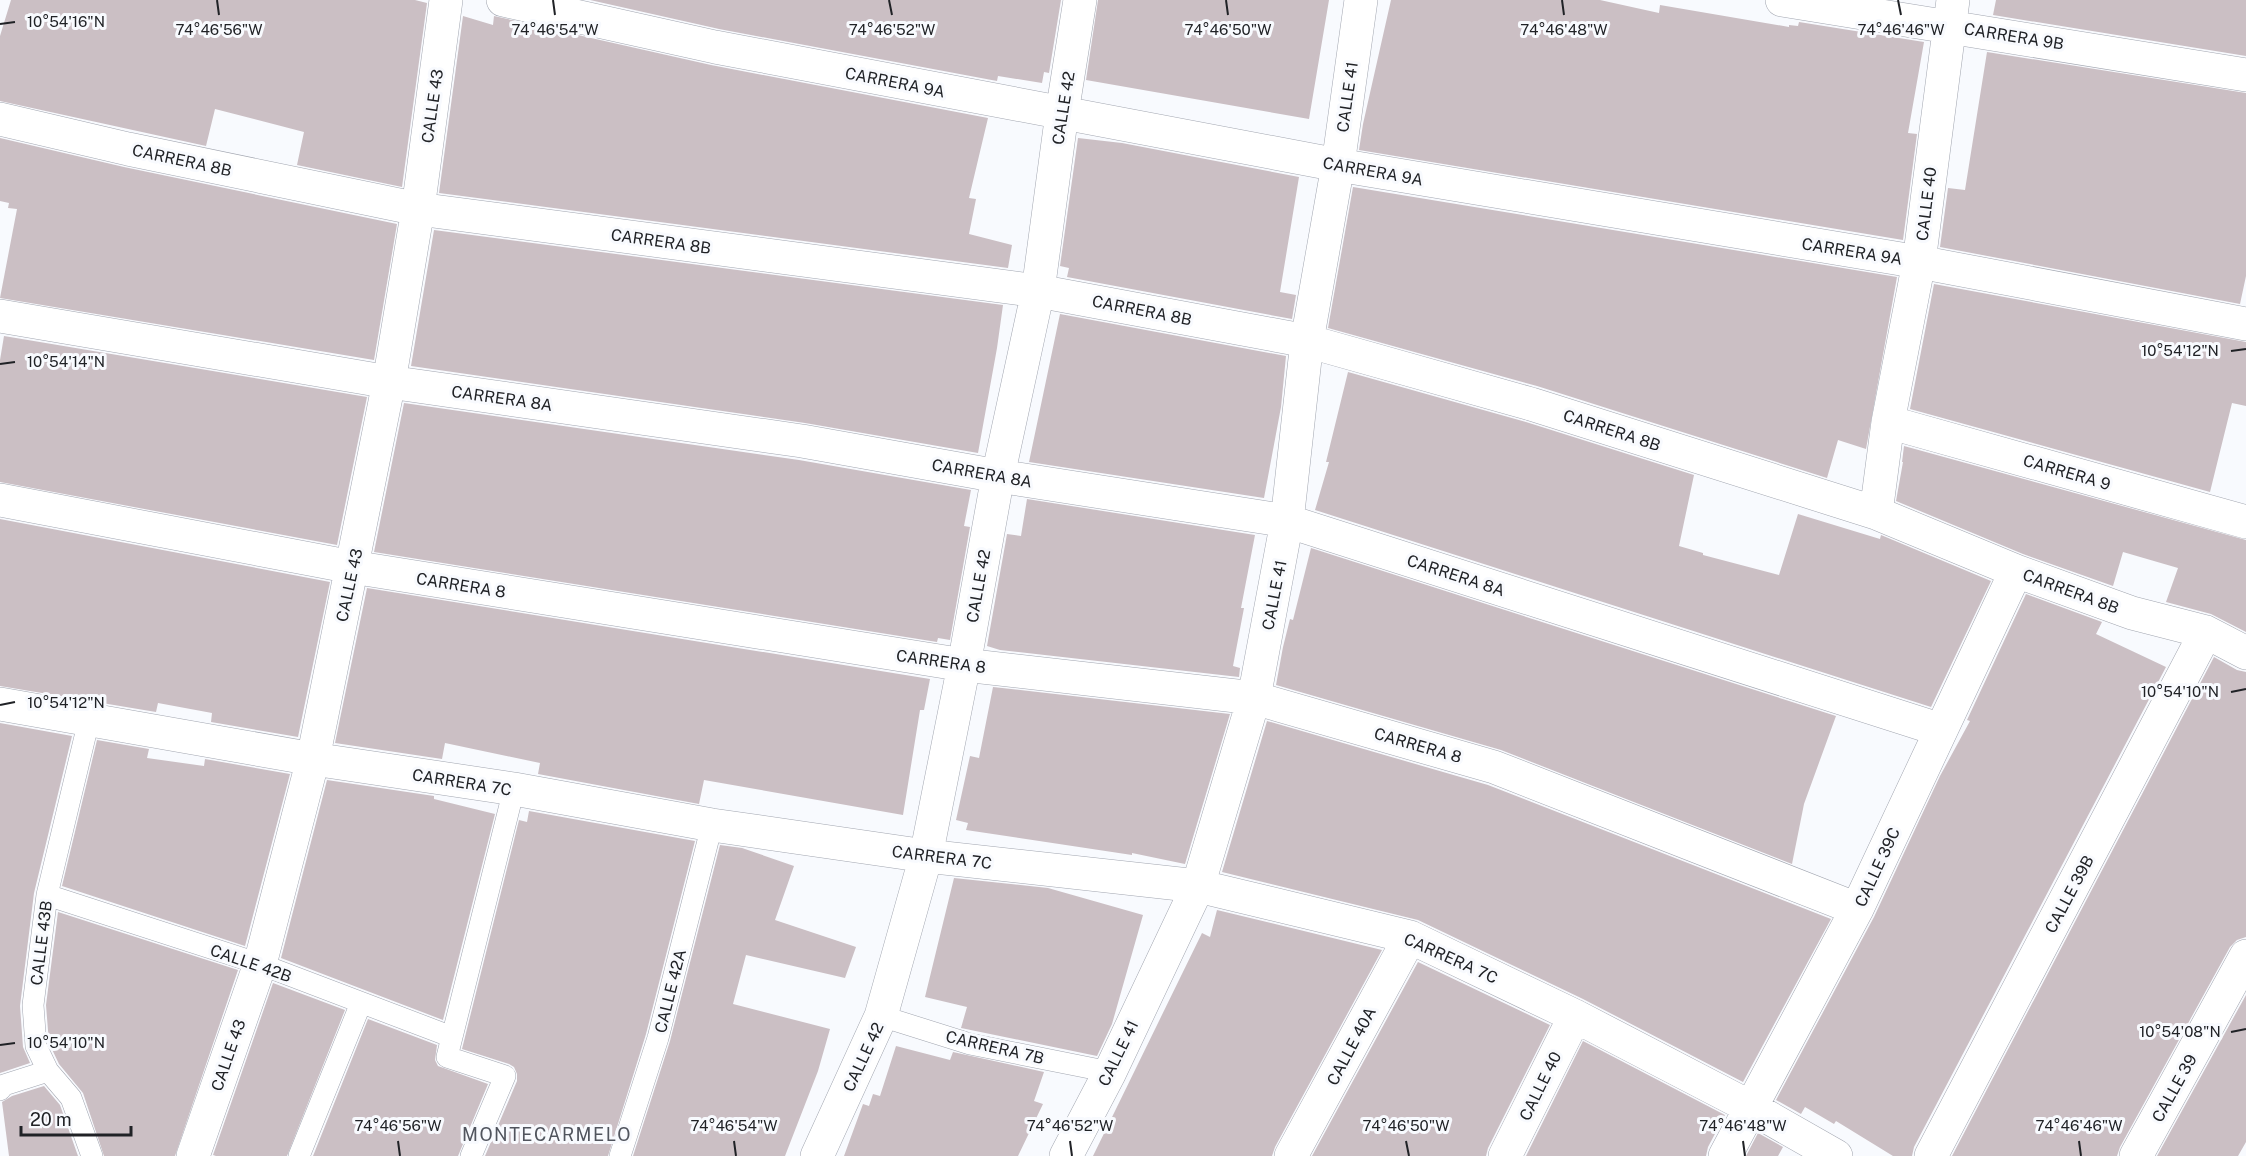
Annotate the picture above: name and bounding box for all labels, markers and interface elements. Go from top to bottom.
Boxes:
text: 10°54'16"N [27,13,105,30]
street label: CARRERA 9B [1963,19,2065,54]
text: 74°46'56"W [175,21,263,38]
text: 74°46'54"W [511,21,599,38]
text: 74°46'52"W [849,21,935,38]
text: 74°46'50"W [1185,21,1271,38]
text: 74°46'48"W [1520,21,1608,38]
text: 74°46'46"W [1858,21,1944,38]
street label: CALLE 41 [1333,61,1362,134]
street label: CARRERA 9A [843,63,946,101]
street label: CALLE 43 [418,68,447,144]
street label: CALLE 42 [1048,70,1079,146]
street label: CARRERA 8B [130,141,233,180]
street label: CARRERA 9A [1321,153,1424,190]
street label: CALLE 40 [1913,166,1940,242]
street label: CARRERA 8B [610,225,712,258]
street label: CARRERA 9A [1800,234,1903,269]
street label: CARRERA 8B [1090,292,1193,329]
text: 10°54'12"N [2141,342,2219,359]
text: 10°54'14"N [27,353,105,370]
street label: CARRERA 8A [450,382,554,415]
street label: CARRERA 8B [1561,406,1663,455]
street label: CARRERA 9 [2021,451,2113,494]
street label: CARRERA 8A [930,455,1034,492]
street label: CALLE 43 [332,547,367,624]
street label: CALLE 42 [963,548,994,624]
street label: CARRERA 8A [1405,551,1507,600]
street label: CALLE 41 [1258,558,1291,632]
street label: CARRERA 8B [2020,565,2122,618]
street label: CARRERA 8 [415,569,507,602]
street label: CARRERA 8 [895,646,987,677]
text: 10°54'10"N [2141,683,2219,700]
text: 10°54'12"N [27,694,105,711]
street label: CARRERA 8 [1372,724,1464,767]
street label: CARRERA 7C [411,765,513,800]
street label: CALLE 39C [1851,824,1904,910]
street label: CARRERA 7C [891,842,993,873]
street label: CALLE 39B [2041,852,2098,936]
street label: CALLE 43B [27,900,56,987]
street label: CARRERA 7C [1401,929,1501,988]
street label: CALLE 42B [208,941,294,986]
street label: CALLE 42A [651,947,690,1035]
street label: CALLE 40A [1323,1004,1380,1089]
street label: CALLE 43 [207,1017,250,1094]
street label: CALLE 41 [1094,1017,1143,1089]
street label: CALLE 42 [839,1020,888,1095]
text: 10°54'08"N [2139,1023,2221,1040]
street label: CARRERA 7B [944,1027,1046,1068]
text: 10°54'10"N [27,1034,105,1051]
street label: CALLE 40 [1516,1048,1565,1124]
street label: CALLE 39 [2148,1051,2201,1125]
scale bar [21,1099,130,1137]
text: 20 m [30,1109,72,1130]
text: 74°46'56"W [354,1117,442,1134]
text: 74°46'54"W [690,1117,778,1134]
text: 74°46'52"W [1027,1117,1113,1134]
text: 74°46'50"W [1363,1117,1449,1134]
text: 74°46'48"W [1699,1117,1787,1134]
text: 74°46'46"W [2036,1117,2122,1134]
district label: MONTECARMELO [462,1124,632,1145]

